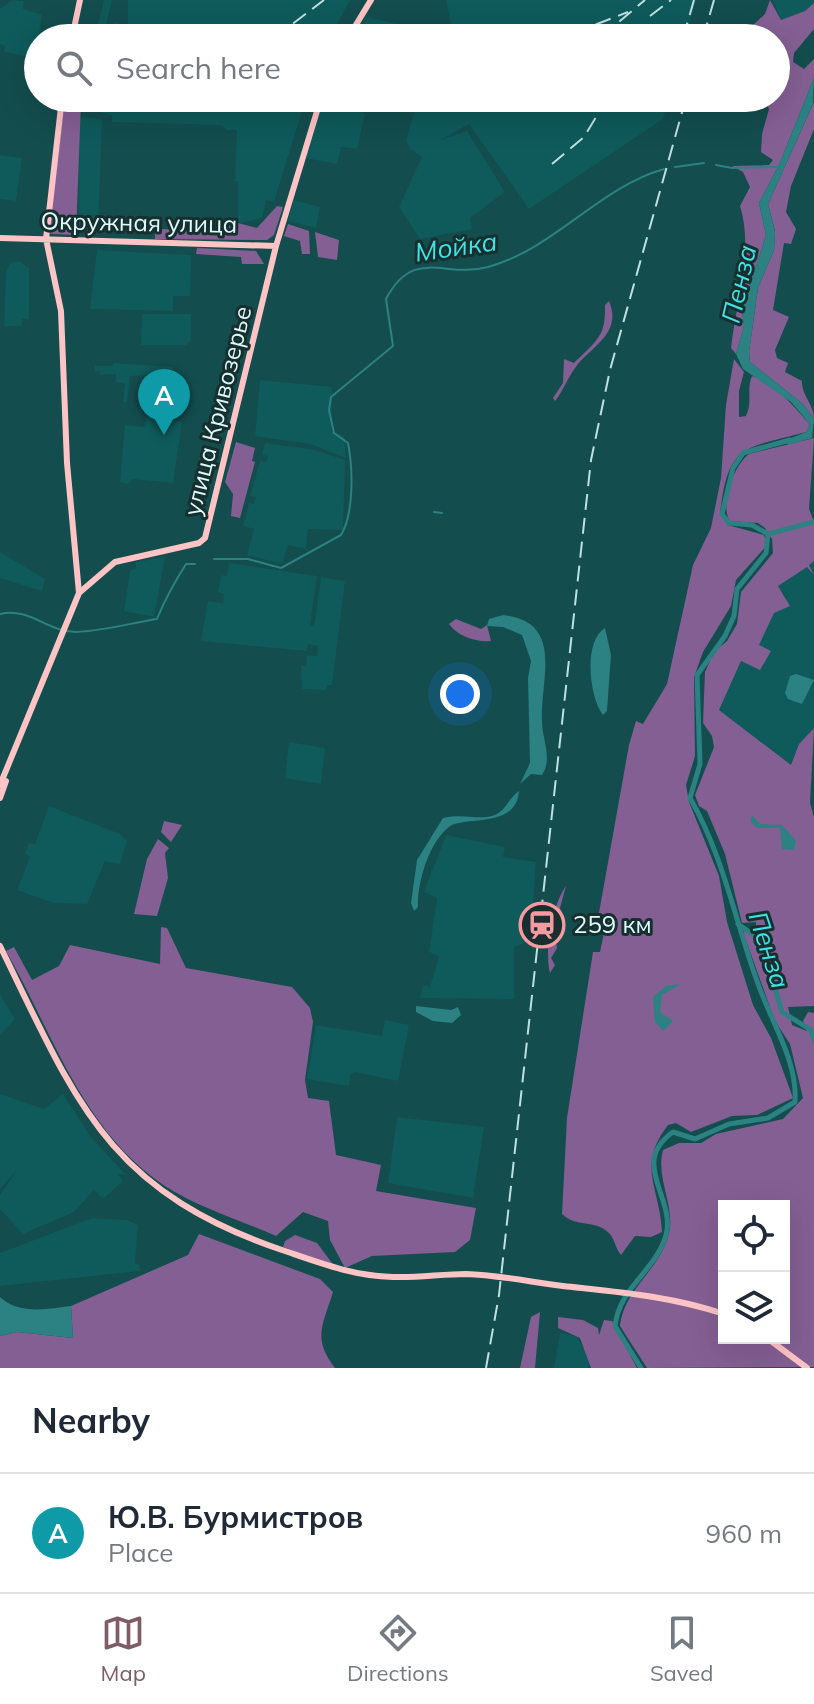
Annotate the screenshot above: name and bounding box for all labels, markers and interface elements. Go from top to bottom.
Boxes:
search box [24,24,790,112]
icon: search [52,46,96,90]
text: Search here [116,49,281,87]
street label: Окружная улица [40,205,238,239]
water label: Мойка [413,224,499,269]
water label: Пенза [714,242,763,326]
street label: улица Кривозерье [176,303,258,519]
pin: A [138,369,190,435]
your location [440,674,480,714]
station icon: 259 км [518,901,566,949]
water label: Пенза [742,907,797,992]
place label: 259 км [573,909,652,939]
map controls [718,1200,790,1344]
button: locate [718,1200,790,1272]
button: layers [718,1272,790,1344]
text: Nearby [32,1399,150,1442]
text: Ю.В. Бурмистров [108,1498,363,1536]
text: A [48,1517,68,1550]
text: 960 m [706,1517,782,1550]
text: Place [108,1536,173,1569]
tab: Map [101,1611,146,1687]
tab: Directions [347,1611,449,1687]
tab: Saved [650,1611,713,1687]

